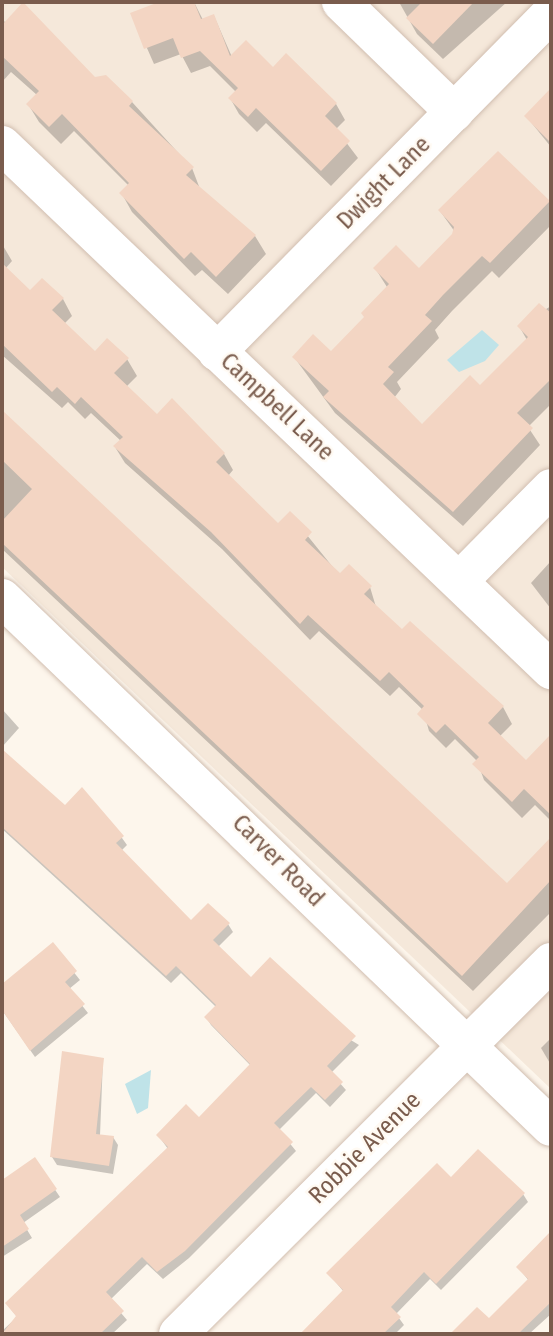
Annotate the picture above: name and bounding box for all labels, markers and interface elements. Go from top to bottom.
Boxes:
street label: Dwight Lane [331,130,437,236]
street label: Campbell Lane [214,347,340,467]
street label: Carver Road [226,809,330,913]
street label: Robbie Avenue [303,1086,427,1210]

